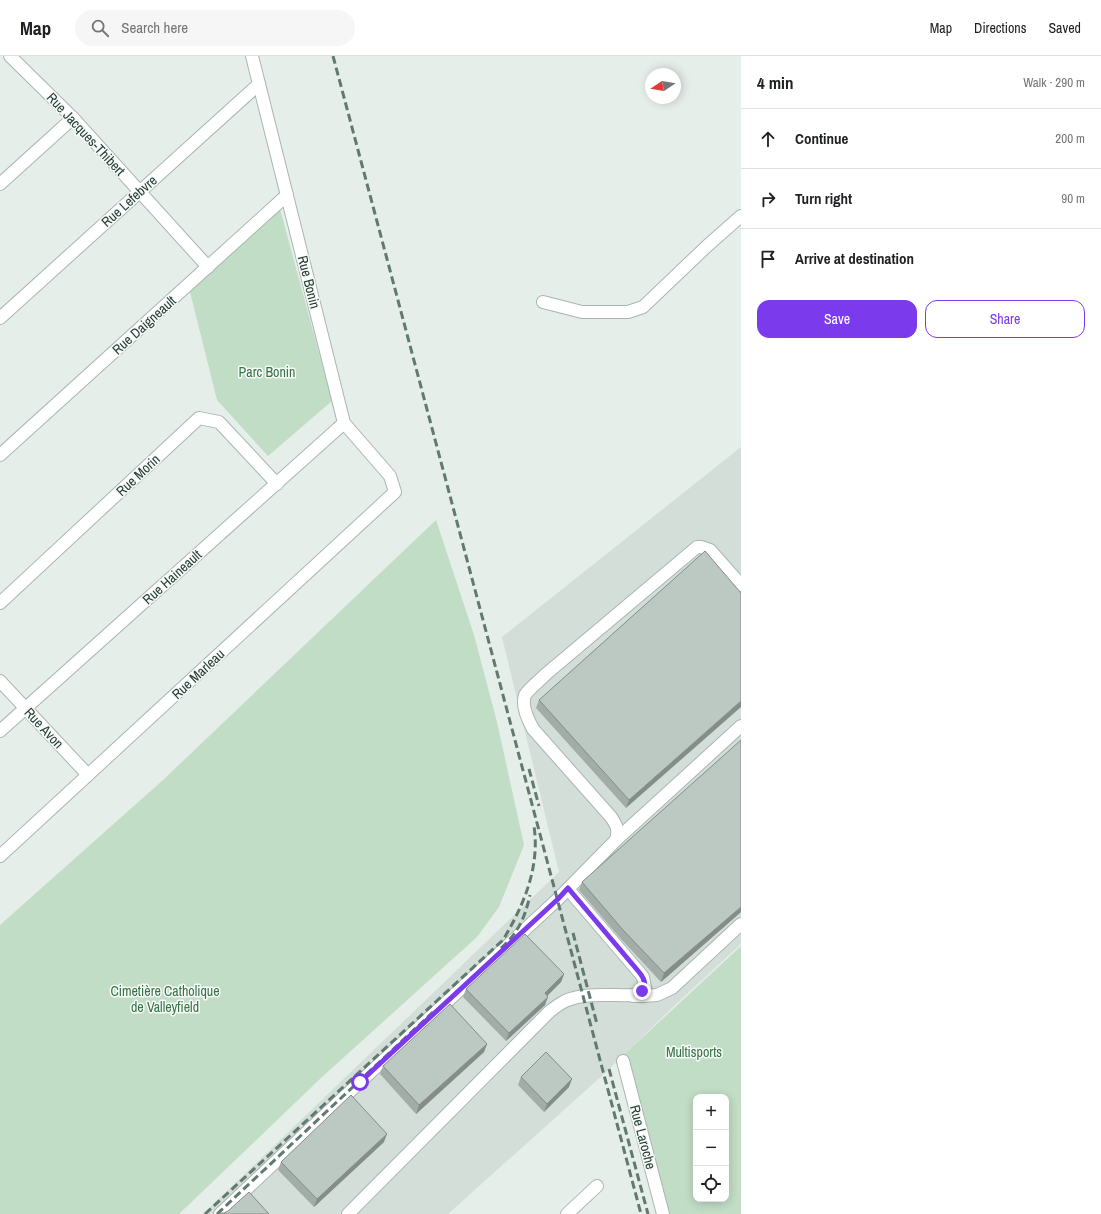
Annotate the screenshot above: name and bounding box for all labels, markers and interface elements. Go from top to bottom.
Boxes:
search box [75,10,355,46]
text: Map [20,15,51,41]
icon: search [89,17,111,39]
text: Search here [121,17,188,38]
text: Map [930,19,952,37]
text: Directions [974,19,1026,37]
text: Saved [1048,19,1081,37]
north arrow [645,68,681,104]
text: 4 min [757,71,793,94]
text: Walk · 290 m [1023,74,1085,91]
street label: Rue Jacques-Thibert [43,89,129,179]
icon: ahead [757,128,779,150]
text: Continue [795,128,848,149]
text: 200 m [1055,130,1085,147]
street label: Rue Lefebvre [97,171,161,231]
icon: right [757,188,779,210]
text: Turn right [795,188,852,209]
text: 90 m [1061,190,1085,207]
icon: arrive [757,248,779,270]
text: Arrive at destination [795,248,914,269]
street label: Rue Bonin [294,254,324,310]
street label: Rue Daigneault [108,292,180,358]
button: Save [757,300,917,338]
button: Share [925,300,1085,338]
park label: Parc Bonin [239,363,295,381]
street label: Rue Morin [112,450,164,500]
street label: Rue Haineault [139,546,205,608]
street label: Rue Marleau [168,645,228,703]
street label: Rue Avon [21,704,67,752]
park label: Cimetière Catholique de Valleyfield [110,982,220,1016]
route end [633,982,651,1000]
park label: Multisports [666,1043,722,1061]
route start [351,1073,369,1091]
map controls [693,1094,729,1202]
button: + [693,1094,729,1130]
street label: Rue Laroche [626,1103,660,1171]
button: − [693,1130,729,1166]
button: locate [693,1166,729,1202]

